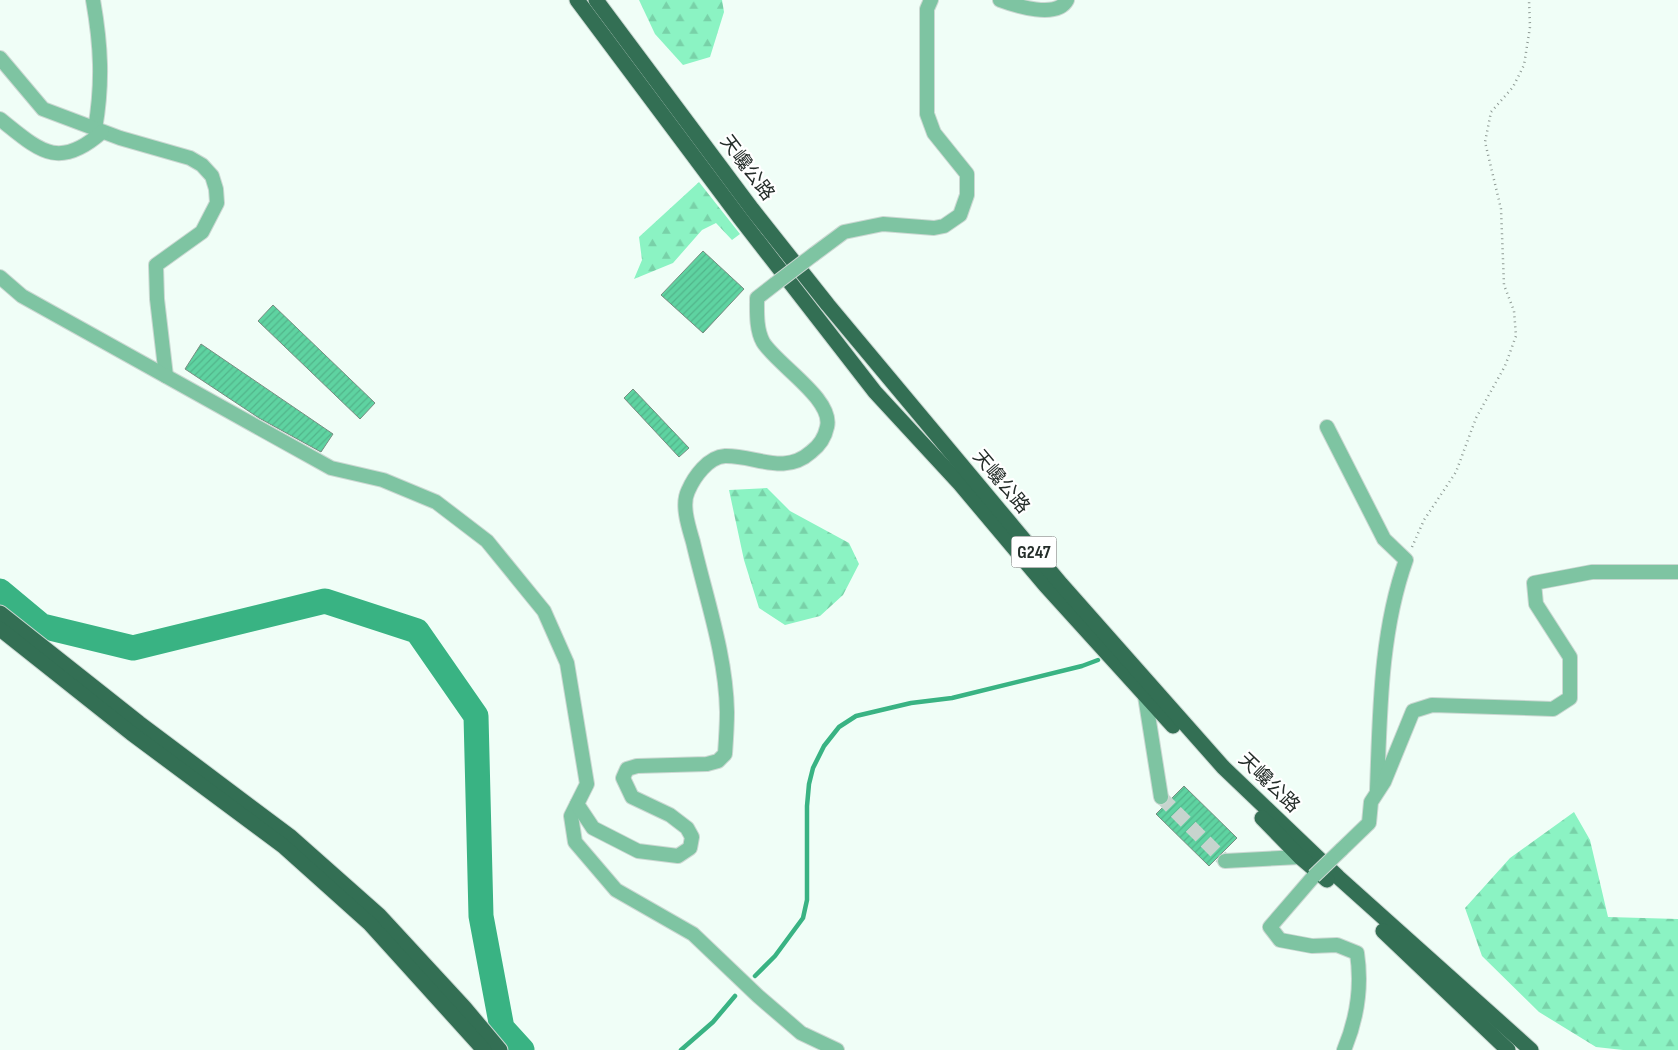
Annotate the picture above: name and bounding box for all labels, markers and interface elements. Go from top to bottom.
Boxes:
street label: 天巉公路 [715,131,779,205]
street label: 天巉公路 [968,445,1034,519]
road number: G247 [1012,536,1056,568]
street label: 天巉公路 [1234,748,1304,818]

